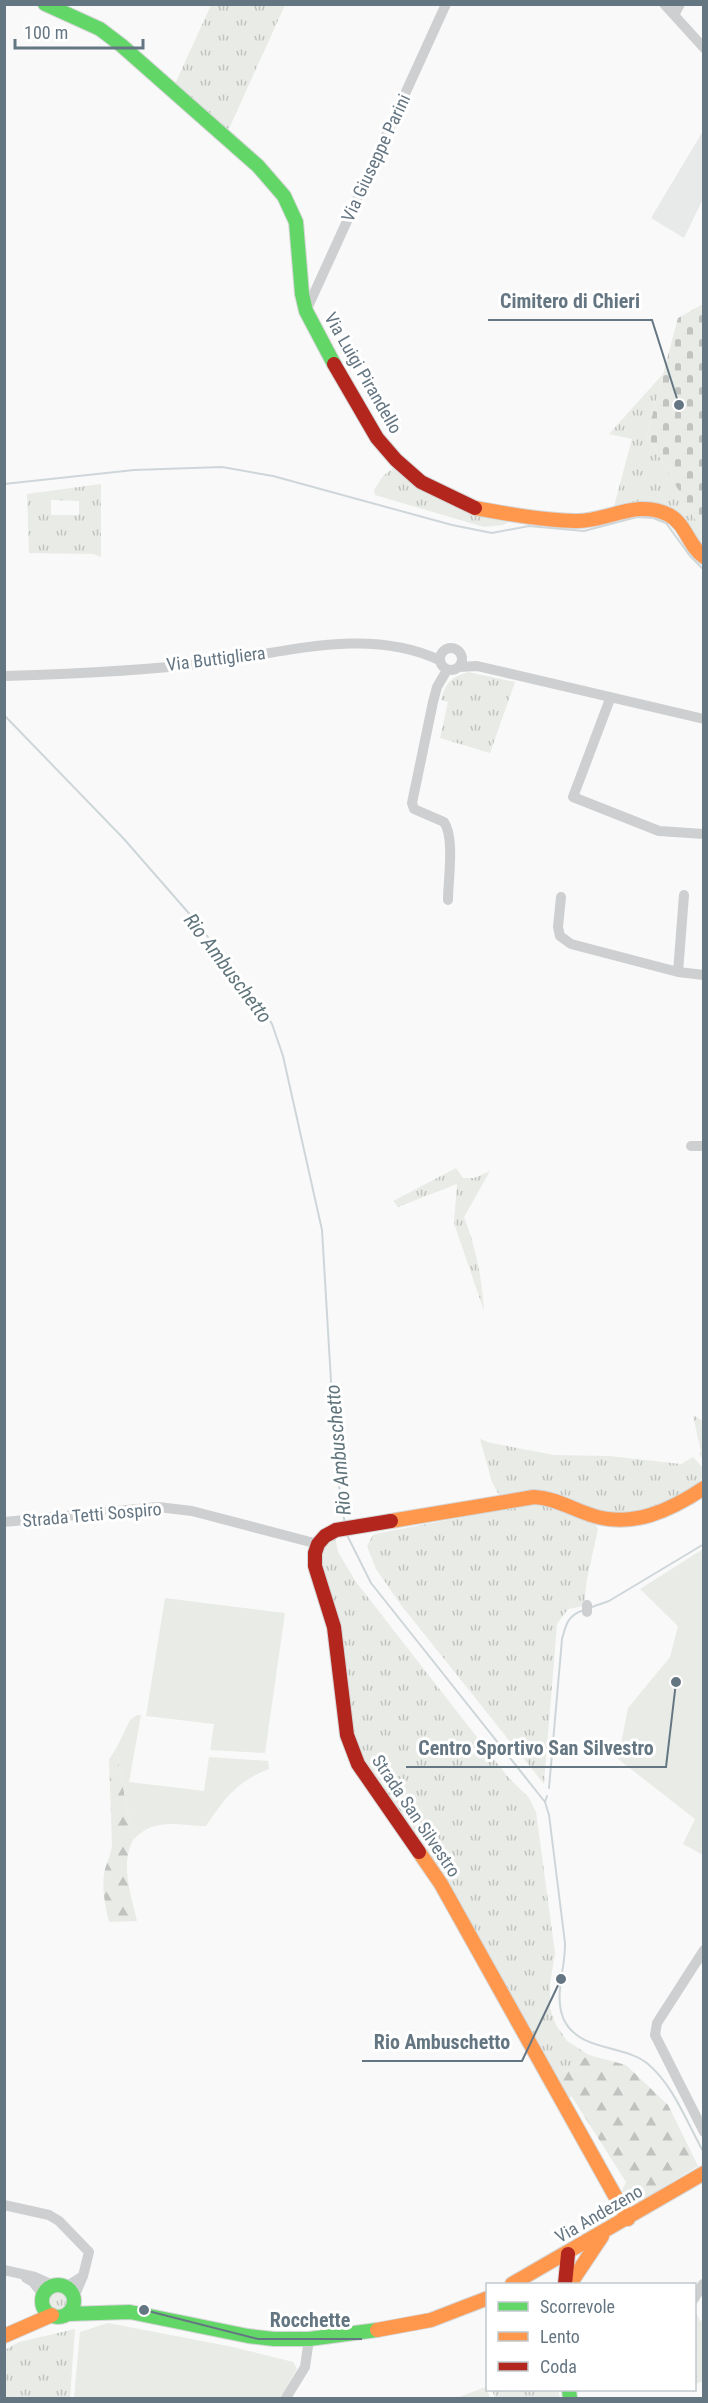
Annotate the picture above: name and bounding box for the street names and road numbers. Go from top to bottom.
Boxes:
street label: Via Giuseppe Parini [337,91,414,225]
street label: Via Luigi Pirandello [320,308,407,437]
street label: Via Buttigliera [165,642,267,675]
street label: Strada Tetti Sospiro [22,1498,162,1531]
street label: Strada San Silvestro [368,1751,465,1881]
street label: Via Andezeno [551,2180,646,2247]

